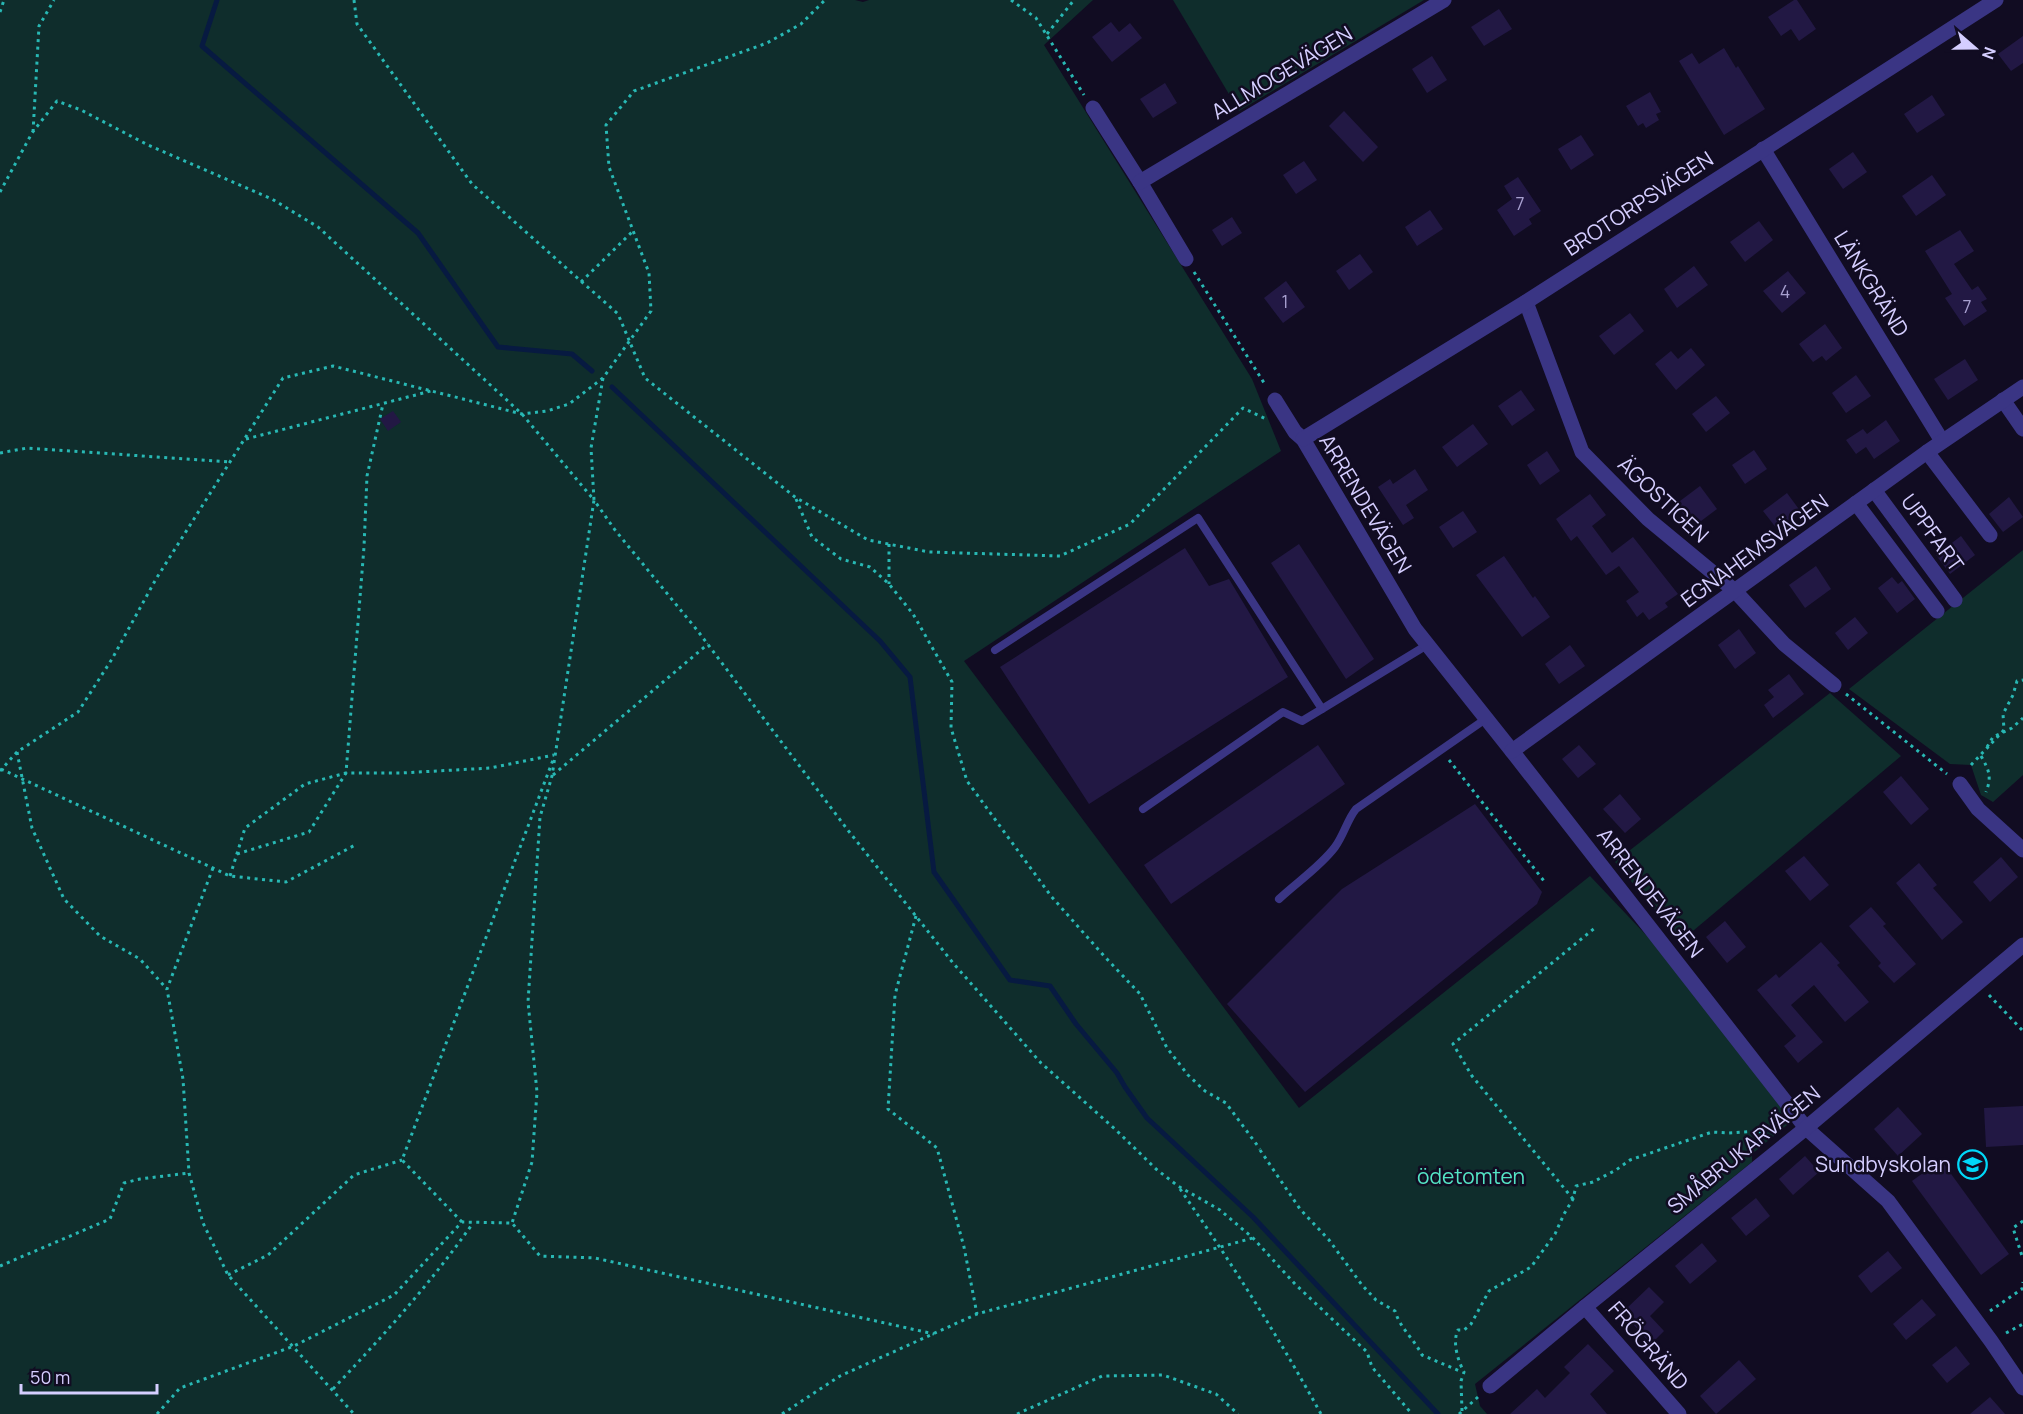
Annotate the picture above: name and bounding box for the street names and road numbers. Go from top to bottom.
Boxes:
street label: ALLMOGEVÄGEN [1206,19,1357,125]
street label: BROTORPSVÄGEN [1559,145,1718,262]
street label: LÄNKGRÄND [1828,225,1916,342]
street label: ARRENDEVÄGEN [1313,429,1418,578]
street label: ÄGOSTIGEN [1612,450,1715,549]
street label: EGNAHEMSVÄGEN [1675,487,1834,613]
street label: UPPFART [1895,488,1971,577]
street label: ARRENDEVÄGEN [1591,822,1710,963]
street label: SMÅBRUKARVÄGEN [1661,1079,1826,1220]
street label: FRÖGRÄND [1602,1295,1695,1396]

